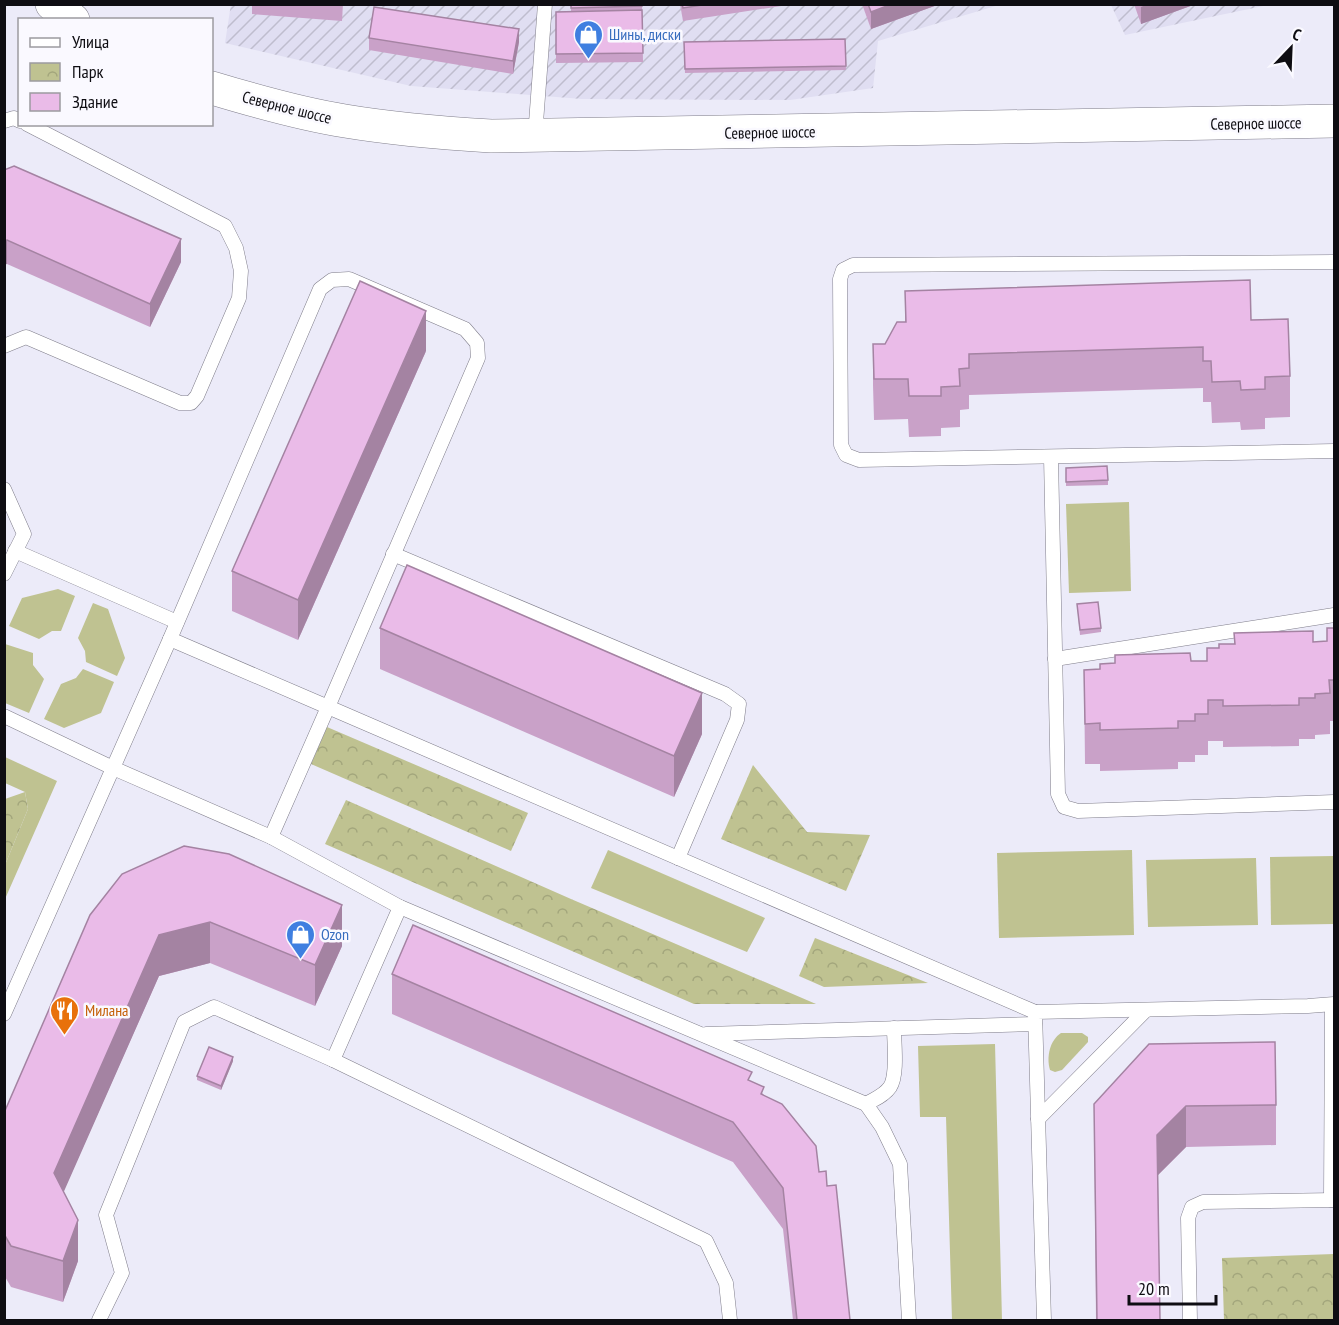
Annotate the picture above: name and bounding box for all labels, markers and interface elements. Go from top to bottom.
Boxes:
legend [18,18,213,126]
shop icon: Шины, диски [572,18,604,60]
north arrow [1261,18,1321,78]
place label: Шины, диски [609,24,681,44]
text: С [1290,24,1305,45]
text: Улица [72,30,109,53]
text: Парк [72,60,103,83]
street label: Северное шоссе [240,86,334,128]
text: Здание [72,90,118,113]
street label: Северное шоссе [1210,112,1302,134]
street label: Северное шоссе [724,121,816,143]
shop icon: Ozon [284,918,316,960]
place label: Ozon [321,924,349,944]
restaurant icon: Милана [48,994,80,1036]
place label: Милана [85,1000,128,1020]
scale bar [1129,1268,1216,1306]
text: 20 m [1138,1277,1170,1300]

